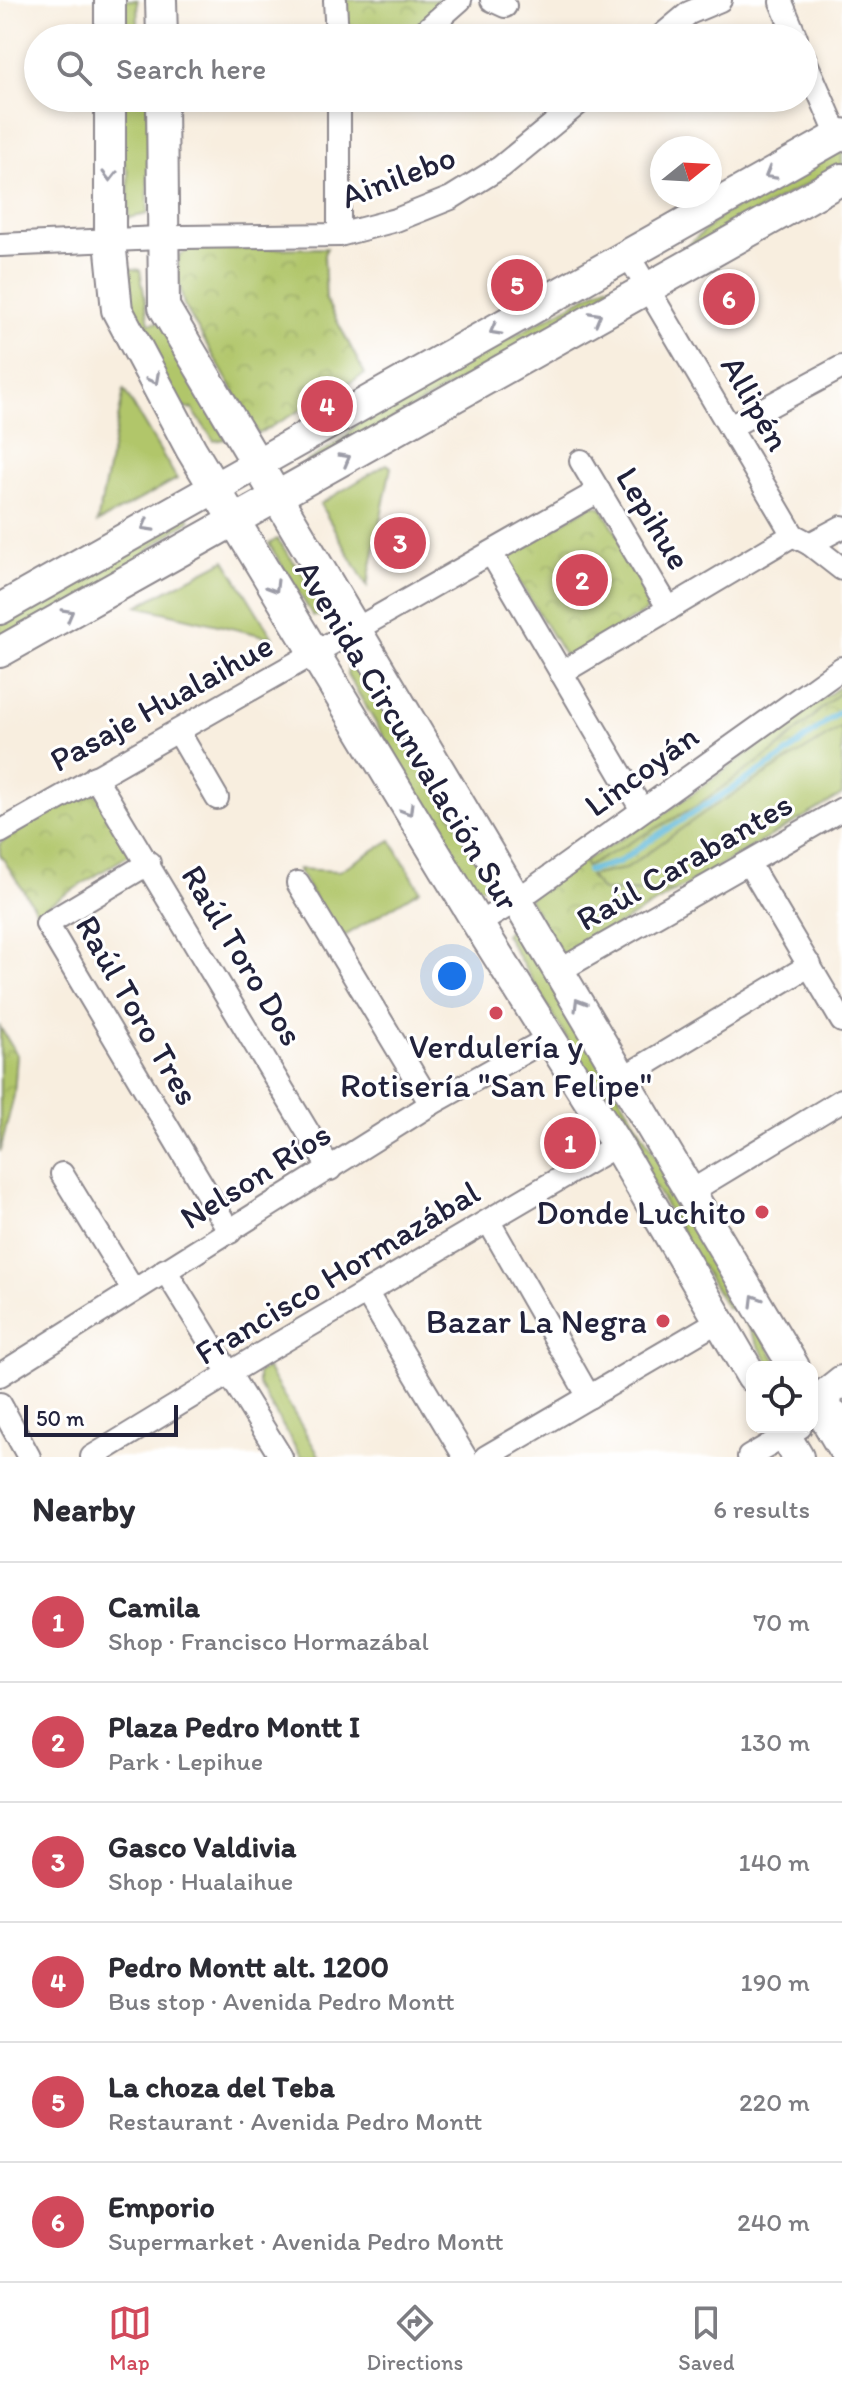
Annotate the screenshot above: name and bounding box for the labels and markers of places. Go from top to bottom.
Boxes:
pin: 5 [491,255,543,315]
pin: 6 [703,269,755,329]
pin: 4 [301,376,353,436]
pin: 3 [374,513,426,573]
pin: 2 [556,550,608,610]
marker: Verdulería y Rotisería "San Felipe" [487,1004,505,1022]
place label: Verdulería y Rotisería "San Felipe" [340,1026,652,1106]
pin: 1 [544,1113,596,1173]
place label: Donde Luchito [536,1192,746,1233]
marker: Donde Luchito [753,1203,771,1221]
place label: Bazar La Negra [426,1301,647,1342]
marker: Bazar La Negra [654,1312,672,1330]

